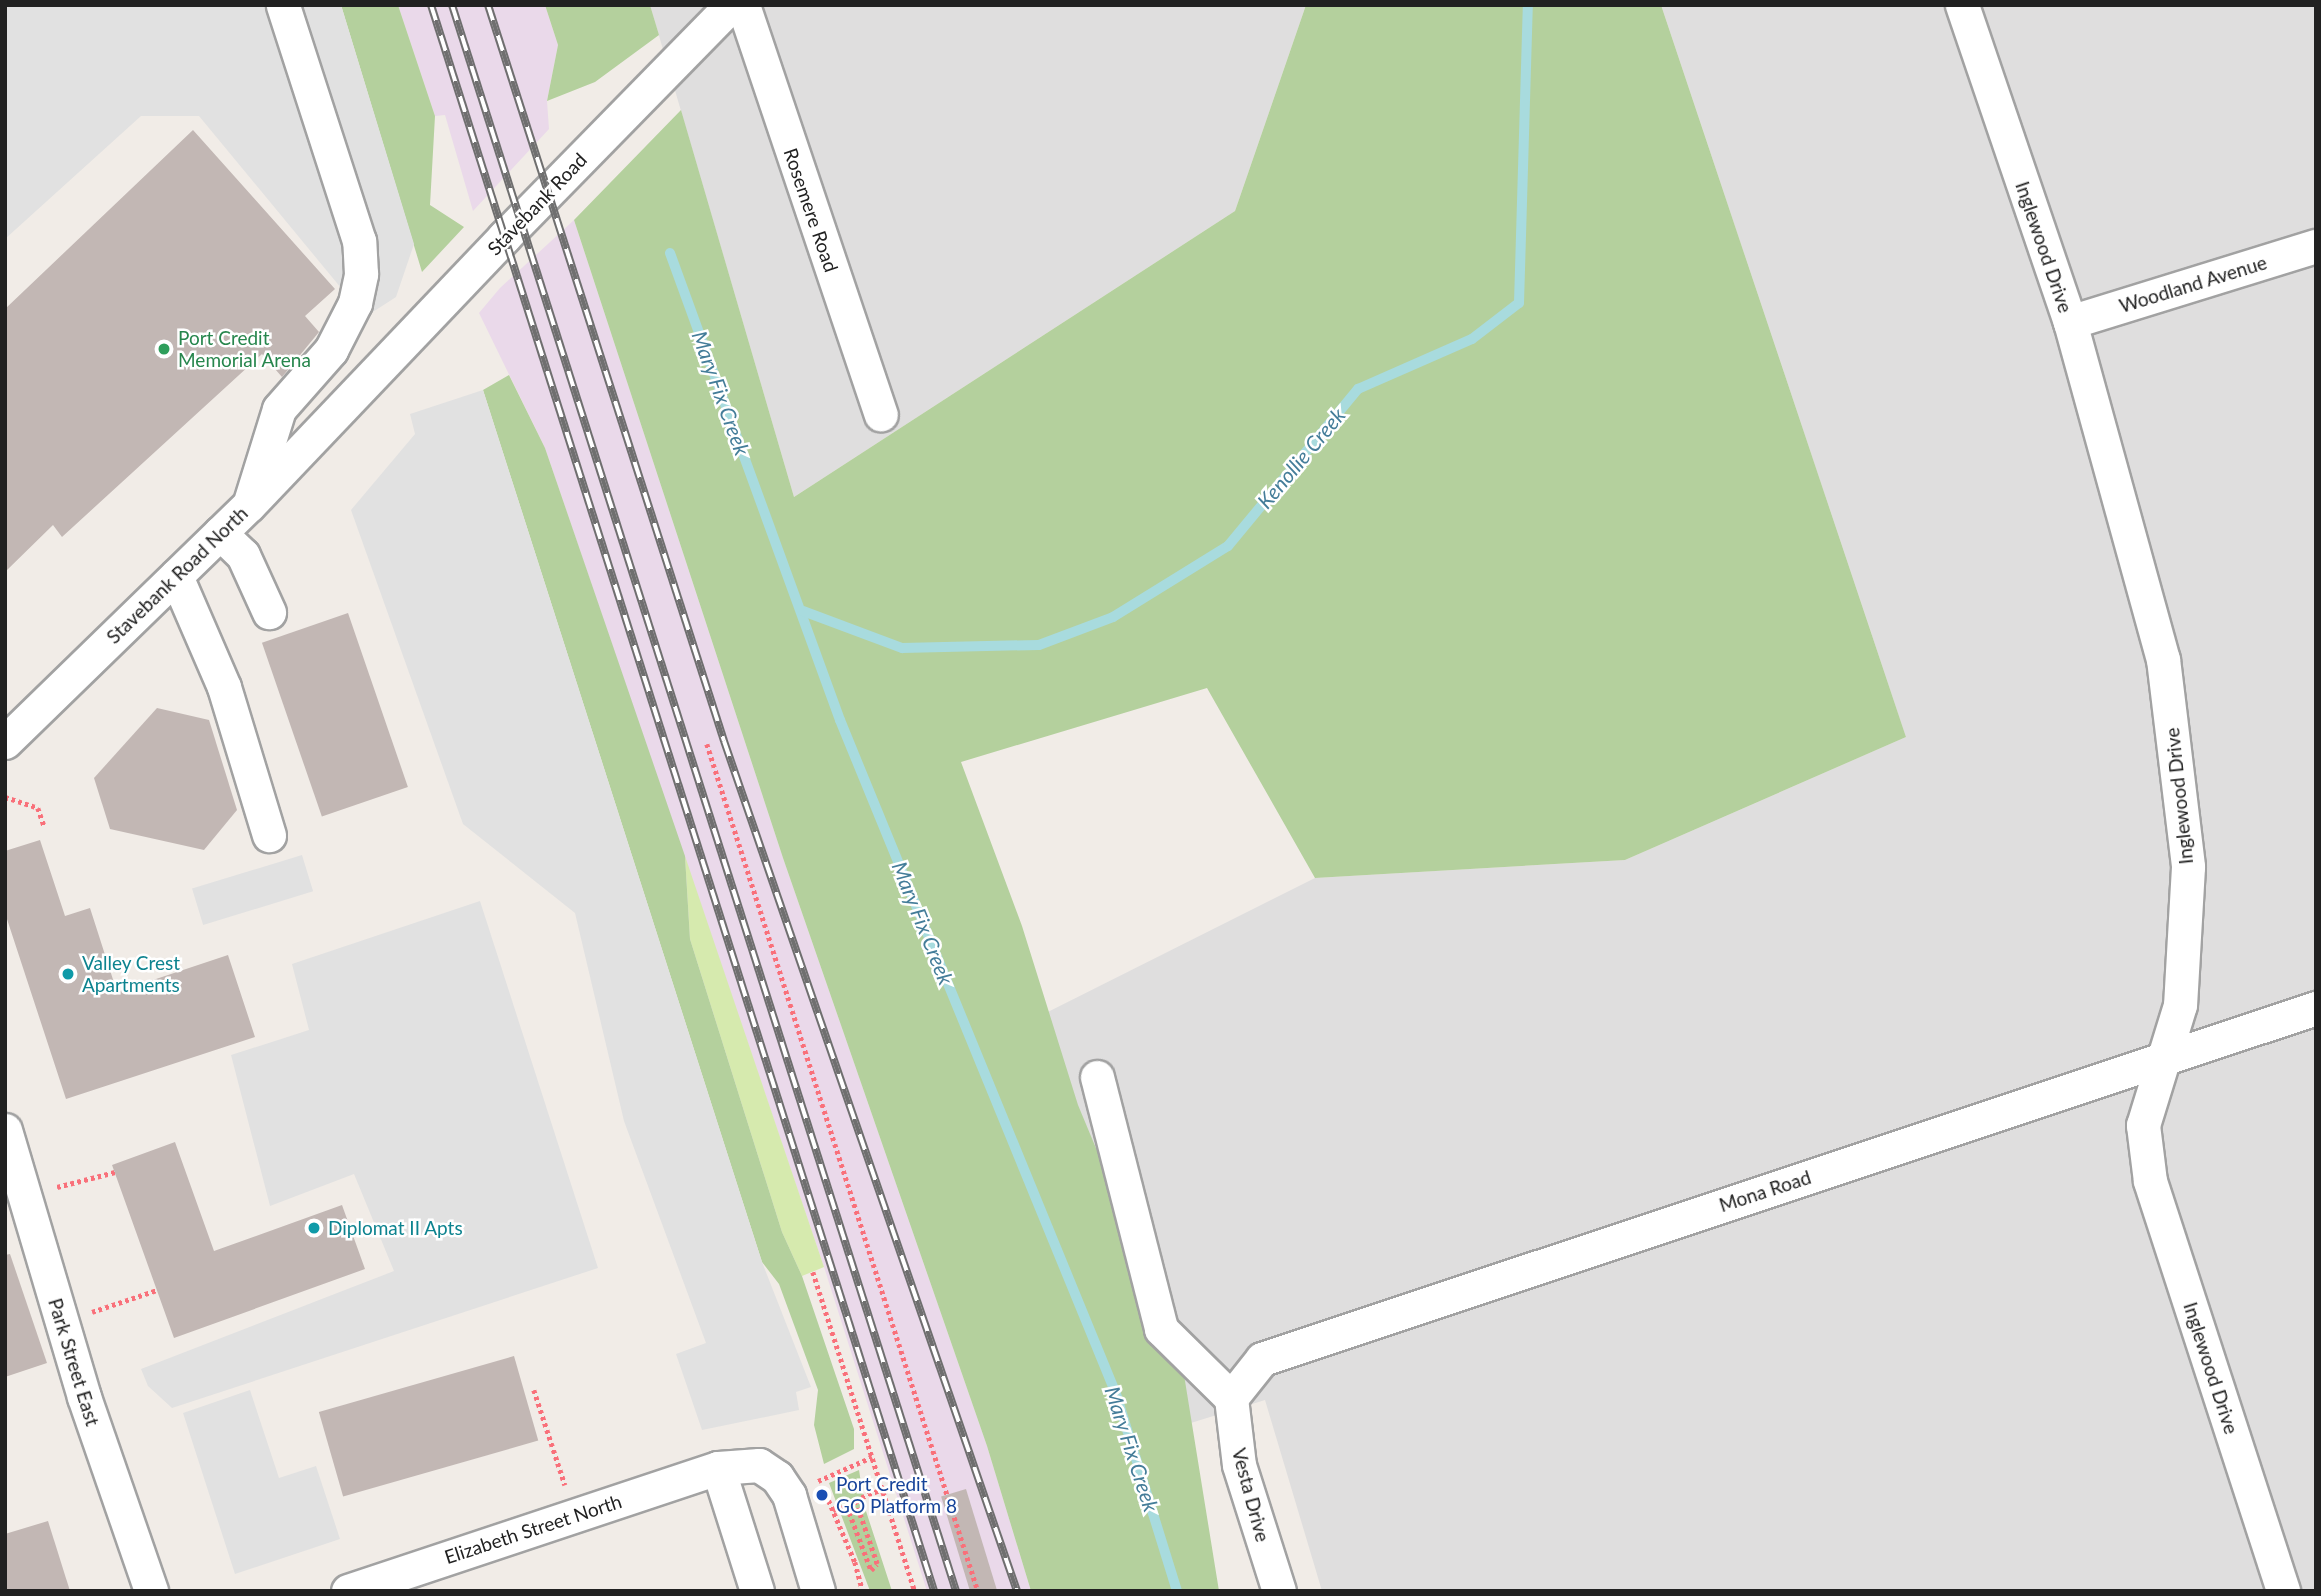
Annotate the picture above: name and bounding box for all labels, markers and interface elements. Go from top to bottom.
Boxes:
street label: Rosemere Road [779,145,843,275]
street label: Stavebank Road [483,148,591,260]
street label: Inglewood Drive [2011,178,2077,316]
street label: Woodland Avenue [2116,251,2270,317]
place label: Port Credit Memorial Arena [178,327,311,371]
water label: Mary Fix Creek [687,327,755,459]
marker: Port Credit Memorial Arena [156,341,172,357]
water label: Kenollie Creek [1252,403,1350,513]
street label: Stavebank Road North [102,502,252,648]
street label: Inglewood Drive [2160,727,2198,865]
water label: Mary Fix Creek [887,858,959,988]
place label: Valley Crest Apartments [82,952,181,996]
marker: Valley Crest Apartments [60,966,76,982]
street label: Mona Road [1716,1165,1814,1217]
place label: Diplomat II Apts [328,1217,463,1239]
marker: Diplomat II Apts [306,1220,322,1236]
street label: Park Street East [44,1295,104,1429]
street label: Inglewood Drive [2179,1299,2243,1437]
water label: Mary Fix Creek [1100,1383,1164,1515]
street label: Vesta Drive [1228,1446,1274,1544]
place label: Port Credit GO Platform 8 [836,1473,957,1517]
marker: Port Credit GO Platform 8 [814,1487,830,1503]
street label: Elizabeth Street North [441,1490,625,1568]

